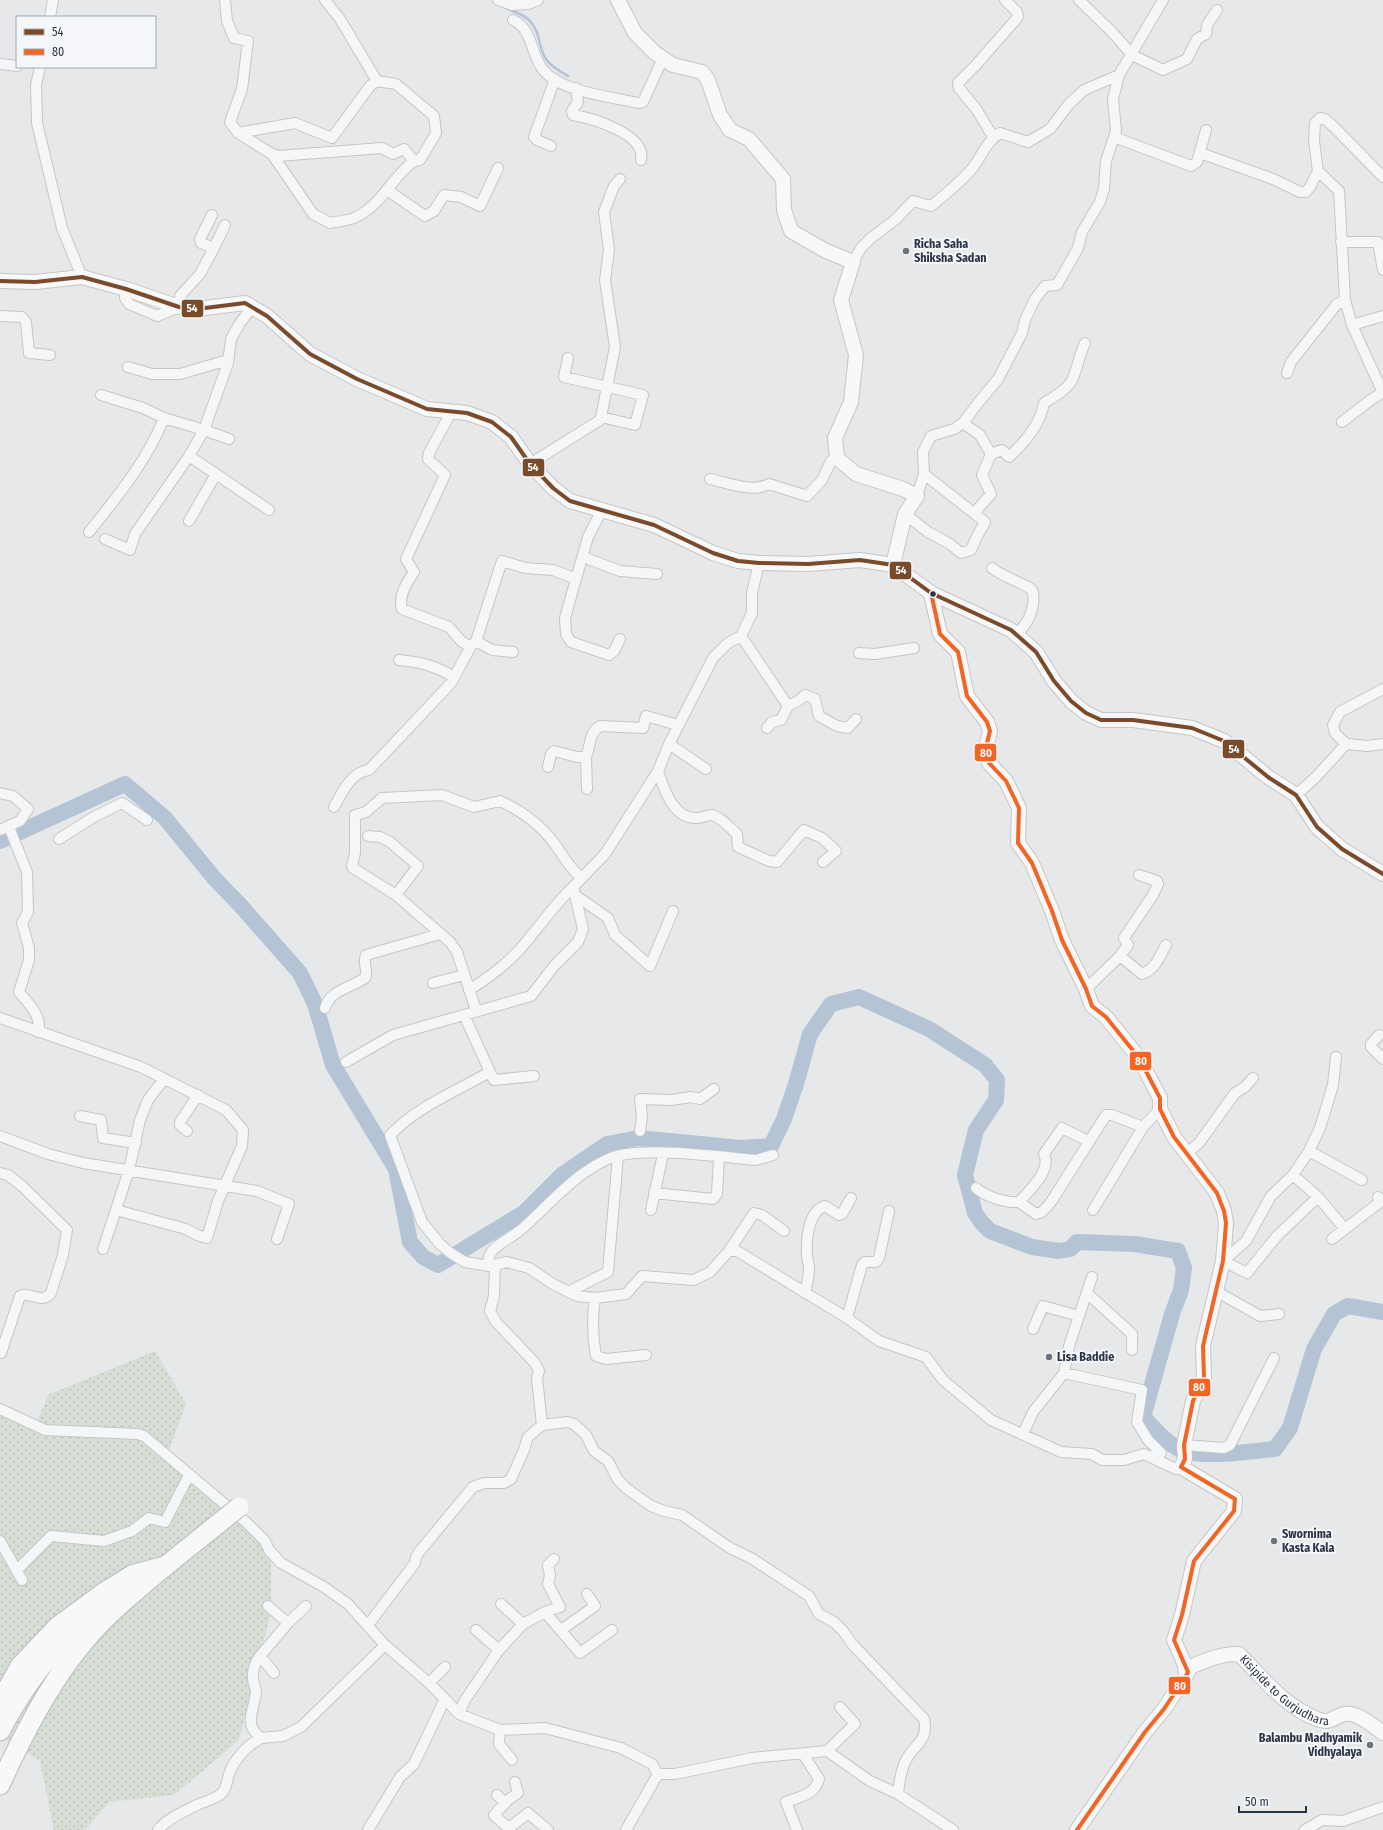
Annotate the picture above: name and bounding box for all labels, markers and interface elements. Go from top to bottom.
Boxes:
legend [16,16,156,68]
text: 54 [52,25,64,39]
text: 80 [52,45,64,59]
place label: Richa Saha Shiksha Sadan [914,237,987,265]
marker: Richa Saha Shiksha Sadan [901,246,911,256]
line badge: 54 [181,299,204,318]
text: 54 [186,302,198,315]
line badge: 54 [522,458,545,477]
text: 54 [527,461,539,474]
line badge: 54 [889,561,912,580]
text: 54 [895,564,907,577]
unlabelled marker [928,589,938,599]
line badge: 54 [1222,739,1245,759]
line badge: 80 [974,743,997,762]
text: 54 [1228,743,1240,756]
text: 80 [980,747,992,760]
line badge: 80 [1129,1051,1152,1071]
text: 80 [1135,1055,1147,1068]
place label: Lisa Baddie [1057,1350,1114,1364]
marker: Lisa Baddie [1044,1352,1054,1362]
line badge: 80 [1188,1378,1211,1397]
text: 80 [1193,1381,1205,1394]
place label: Swornima Kasta Kala [1282,1527,1335,1555]
marker: Swornima Kasta Kala [1269,1536,1279,1546]
street label: Kisipide to Gurjudhara [1237,1652,1329,1728]
line badge: 80 [1168,1676,1191,1695]
text: 80 [1174,1680,1186,1693]
place label: Balambu Madhyamik Vidhyalaya [1259,1731,1363,1759]
marker: Balambu Madhyamik Vidhyalaya [1365,1740,1375,1750]
scale bar [1239,1788,1306,1814]
text: 50 m [1245,1795,1269,1809]

